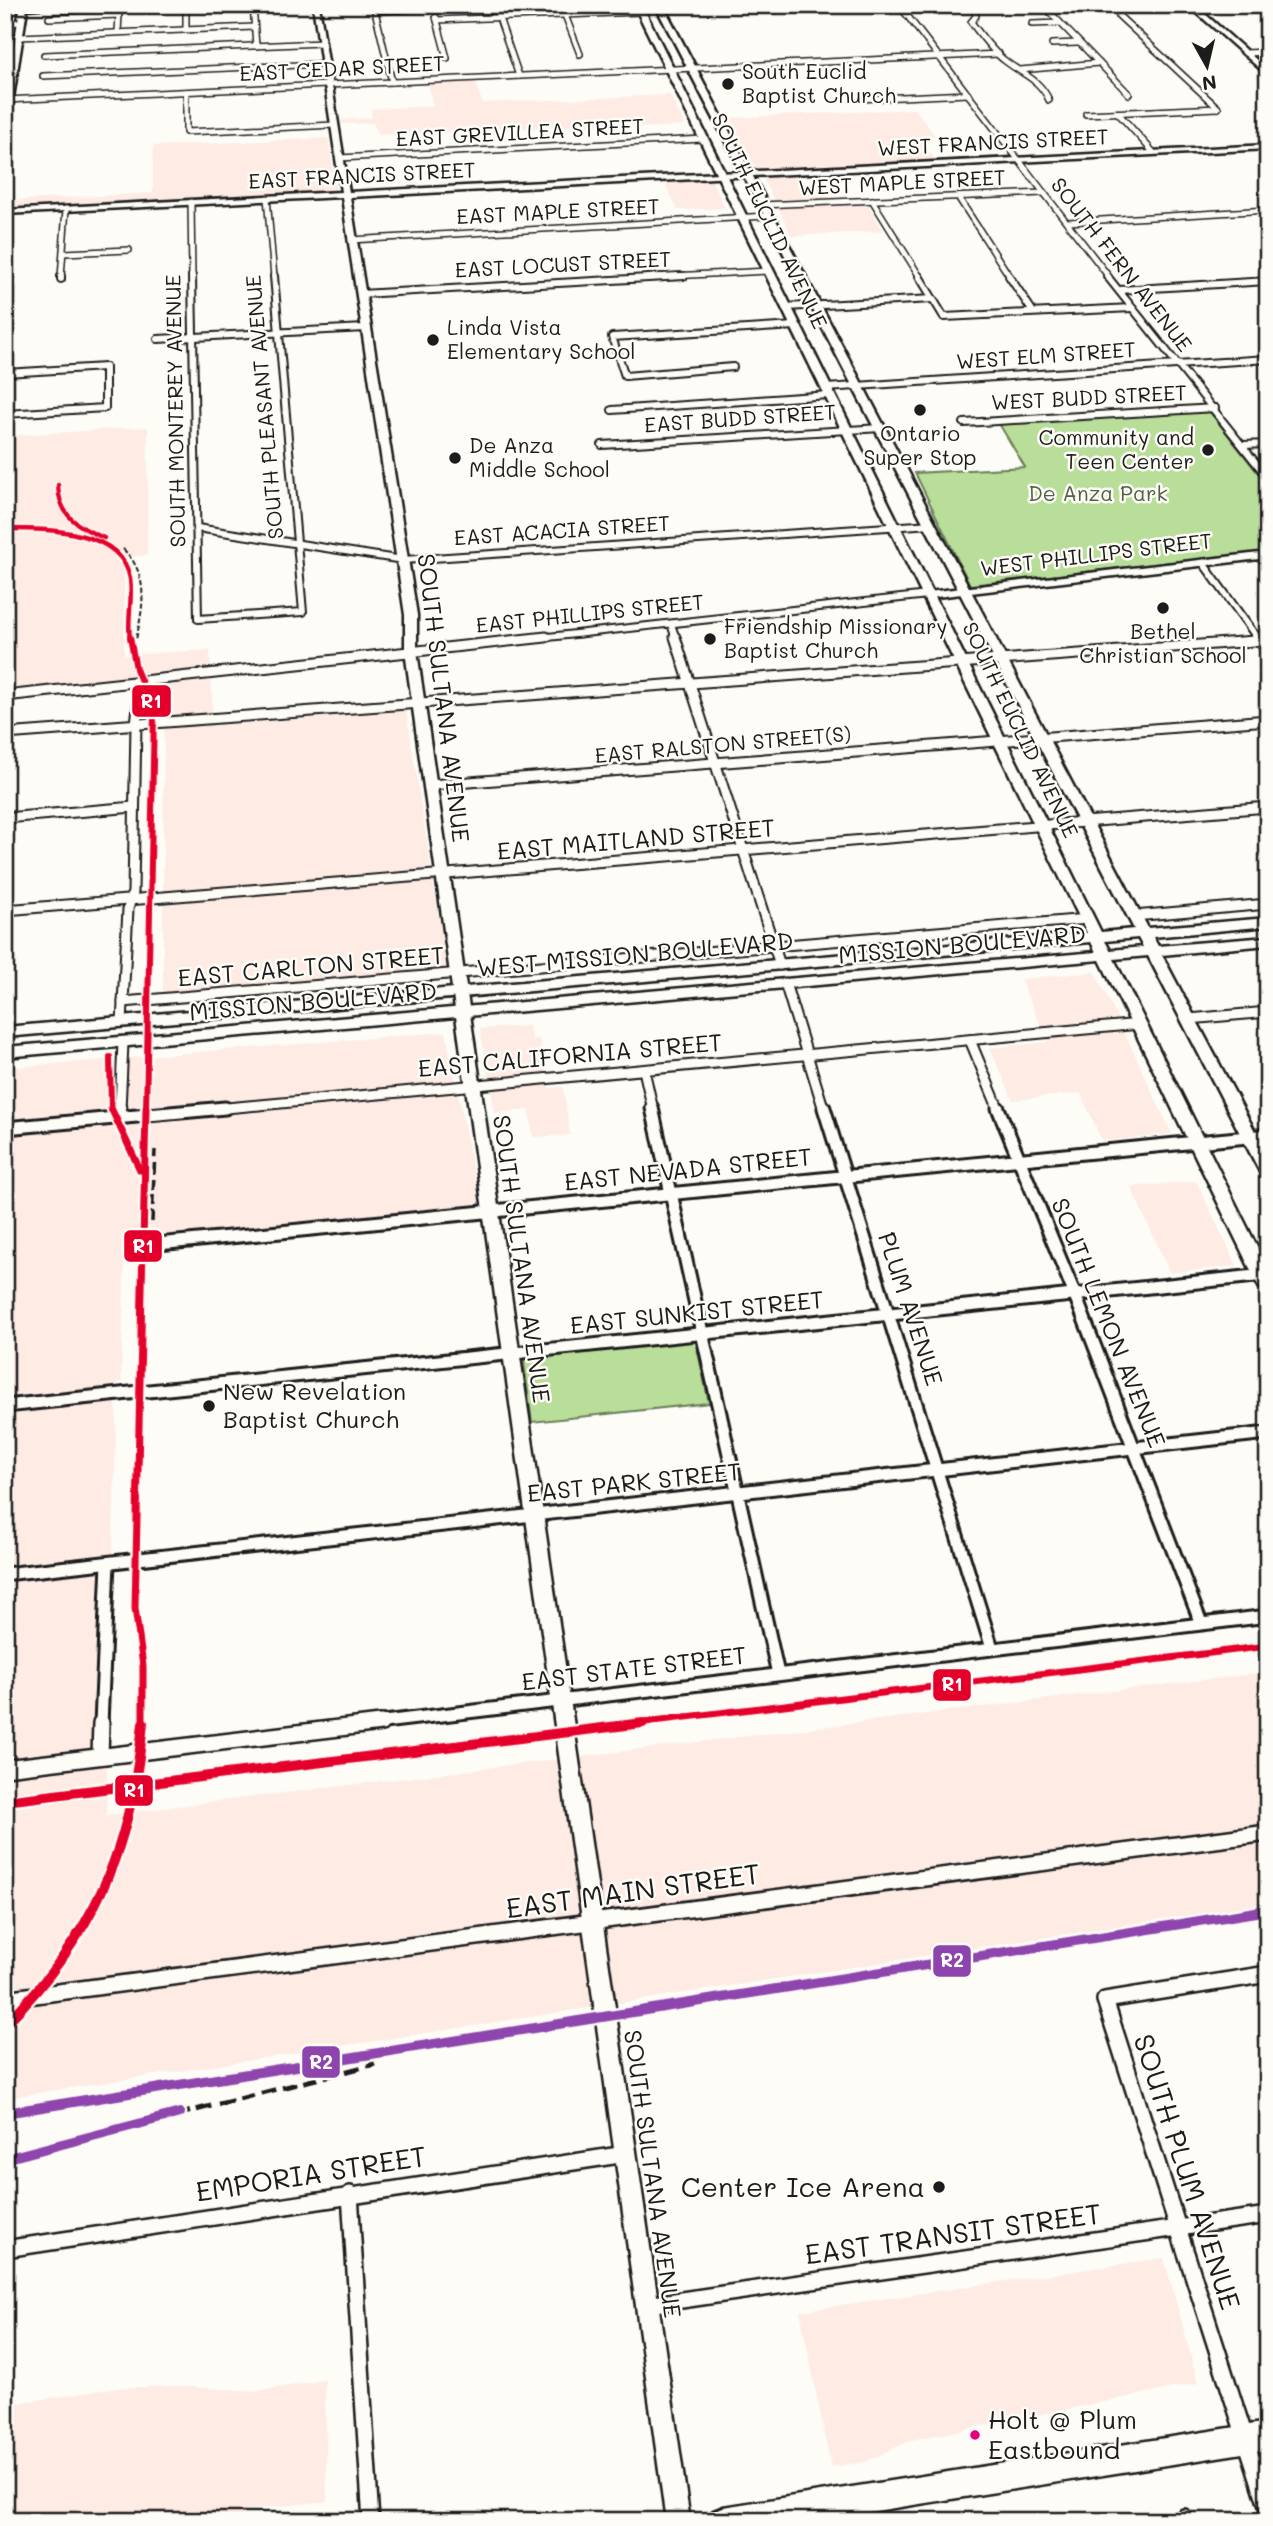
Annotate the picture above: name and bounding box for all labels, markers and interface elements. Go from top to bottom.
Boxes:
north arrow [1172,32,1242,102]
street label: EAST CEDAR STREET [238,49,445,86]
place label: South Euclid Baptist Church [742,57,896,108]
text: N [1201,70,1218,97]
marker: South Euclid Baptist Church [720,76,736,92]
street label: SOUTH EUCLID AVENUE [706,108,834,333]
street label: EAST GREVILLEA STREET [395,112,645,151]
street label: WEST FRANCIS STREET [877,122,1109,161]
street label: EAST FRANCIS STREET [248,155,476,194]
street label: WEST MAPLE STREET [798,163,1006,200]
street label: SOUTH FERN AVENUE [1046,172,1199,357]
street label: EAST MAPLE STREET [456,192,660,229]
street label: EAST LOCUST STREET [454,244,672,283]
street label: SOUTH MONTEREY AVENUE [159,274,190,548]
street label: SOUTH PLEASANT AVENUE [239,274,289,540]
place label: Linda Vista Elementary School [447,313,635,364]
marker: Linda Vista Elementary School [425,332,441,348]
street label: WEST ELM STREET [955,335,1137,374]
street label: WEST BUDD STREET [990,378,1188,415]
street label: EAST BUDD STREET [643,397,837,438]
marker: Ontario Super Stop [912,402,928,418]
place label: Ontario Super Stop [863,419,977,470]
place label: Community and Teen Center [1039,423,1194,474]
place label: De Anza Middle School [469,431,610,482]
marker: Community and Teen Center [1200,442,1216,458]
marker: De Anza Middle School [447,450,463,466]
park label: De Anza Park [1028,479,1168,506]
street label: EAST ACACIA STREET [453,508,671,551]
street label: WEST PHILLIPS STREET [978,526,1213,581]
street label: SOUTH SULTANA AVENUE [411,552,478,844]
street label: EAST PHILLIPS STREET [474,587,705,638]
marker: Bethel Christian School [1155,600,1171,616]
place label: Friendship Missionary Baptist Church [724,612,947,663]
street label: SOUTH EUCLID AVENUE [957,617,1085,842]
place label: Bethel Christian School [1079,617,1247,668]
marker: Friendship Missionary Baptist Church [702,631,718,647]
line badge: R1 [131,684,172,718]
text: R1 [140,688,162,713]
street label: EAST RALSTON STREET(S) [594,719,852,768]
street label: EAST MAITLAND STREET [496,811,776,866]
street label: MISSION BOULEVARD [837,917,1087,970]
street label: WEST MISSION BOULEVARD [475,924,794,983]
street label: EAST CARLTON STREET [176,938,446,993]
street label: MISSION BOULEVARD [188,974,438,1027]
street label: EAST CALIFORNIA STREET [416,1026,723,1083]
street label: SOUTH SULTANA AVENUE [487,1113,558,1405]
street label: EAST NEVADA STREET [563,1140,813,1197]
street label: SOUTH LEMON AVENUE [1045,1193,1174,1452]
street label: PLUM AVENUE [872,1228,951,1389]
line badge: R1 [123,1229,163,1263]
text: R1 [132,1233,154,1258]
street label: EAST SUNKIST STREET [568,1283,825,1340]
place label: New Revelation Baptist Church [223,1375,406,1434]
marker: New Revelation Baptist Church [201,1398,217,1414]
street label: EAST PARK STREET [525,1455,742,1508]
street label: EAST STATE STREET [520,1638,748,1697]
line badge: R1 [932,1668,972,1702]
text: R1 [941,1671,963,1696]
line badge: R1 [114,1774,154,1807]
text: R1 [123,1777,145,1802]
street label: EAST MAIN STREET [503,1854,762,1926]
line badge: R2 [932,1944,972,1978]
text: R2 [940,1947,964,1972]
street label: SOUTH SULTANA AVENUE [618,2028,689,2320]
street label: SOUTH PLUM AVENUE [1126,2029,1249,2314]
line badge: R2 [301,2045,341,2079]
text: R2 [309,2049,333,2074]
street label: EMPORIA STREET [193,2137,429,2209]
place label: Center Ice Arena [681,2168,925,2204]
marker: Center Ice Arena [931,2179,947,2195]
street label: EAST TRANSIT STREET [802,2194,1103,2272]
place label: Holt @ Plum Eastbound [988,2402,1137,2466]
marker: Holt @ Plum Eastbound [968,2428,982,2442]

